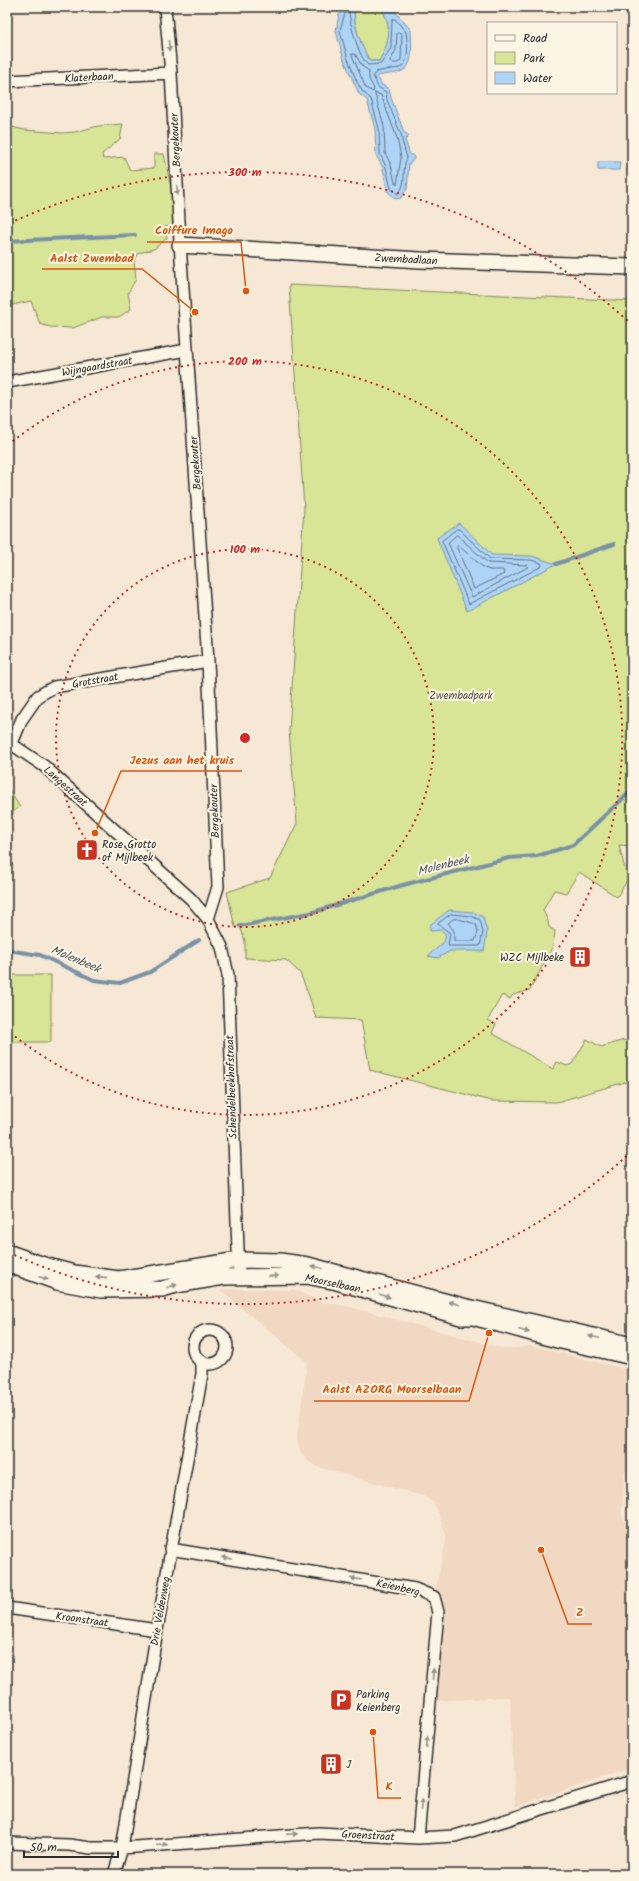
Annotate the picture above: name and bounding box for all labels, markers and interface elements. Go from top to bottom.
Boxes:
legend [487,22,617,94]
text: Road [523,29,548,48]
one-way arrow [165,40,172,52]
text: Park [523,49,545,68]
street label: Klaterbaan [64,68,114,88]
text: Water [523,69,553,88]
street label: Bergekouter [166,111,186,167]
text: 300 m [227,163,262,182]
one-way arrow [174,184,181,196]
callout: Coiffure Imago [147,218,241,242]
text: Coiffure Imago [155,221,234,240]
callout: Aalst Zwembad [42,245,142,269]
text: Aalst Zwembad [50,249,134,268]
street label: Zwembadlaan [374,249,438,271]
street label: Wijngaardstraat [60,352,135,382]
text: 200 m [228,352,262,371]
street label: Bergekouter [185,434,207,491]
text: 100 m [230,540,260,559]
street label: Grotstraat [71,668,120,694]
park label: Zwembadpark [429,687,494,705]
centre of rings [238,731,252,745]
callout: Jezus aan het kruis [121,747,242,771]
text: Jezus aan het kruis [130,751,235,770]
street label: Langestraat [39,762,92,812]
street label: Bergekouter [205,782,225,838]
place label: Rose Grotto of Mijlbeek [102,836,156,867]
church icon: Rose Grotto of Mijlbeek [74,837,100,863]
water label: Molenbeek [415,849,473,881]
water label: Molenbeek [48,940,106,979]
building icon: WZC Mijlbeke [567,944,593,970]
place label: WZC Mijlbeke [500,949,564,967]
street label: Schendelbeekhofstraat [221,1034,243,1139]
one-way arrow [311,1263,323,1269]
street label: Moorselbaan [303,1269,362,1299]
one-way arrow [267,1273,280,1279]
one-way arrow [95,1274,107,1280]
one-way arrow [38,1275,50,1281]
one-way arrow [166,1283,178,1289]
one-way arrow [379,1293,391,1299]
one-way arrow [448,1300,460,1306]
one-way arrow [518,1329,531,1335]
one-way arrow [588,1334,600,1340]
callout: Aalst AZORG Moorselbaan [314,1377,469,1401]
text: Aalst AZORG Moorselbaan [323,1380,462,1399]
one-way arrow [221,1555,233,1561]
street label: Drie Veldenweg [146,1575,176,1647]
street label: Keienberg [374,1575,421,1601]
one-way arrow [350,1576,362,1582]
callout: Z [568,1600,592,1624]
text: Z [576,1603,584,1622]
street label: Kroonstraat [54,1607,110,1633]
one-way arrow [429,1668,436,1680]
place label: Parking Keienberg [356,1686,400,1717]
parking icon: Parking Keienberg [328,1687,354,1713]
one-way arrow [423,1736,430,1748]
building icon: J [318,1751,344,1777]
place label: J [346,1756,352,1774]
callout: K [378,1774,401,1798]
text: K [385,1777,393,1796]
one-way arrow [418,1799,424,1811]
street label: Groenstraat [341,1826,396,1846]
one-way arrow [286,1831,299,1837]
scale bar [24,1833,118,1859]
text: 50 m [30,1838,57,1857]
one-way arrow [156,1842,168,1848]

